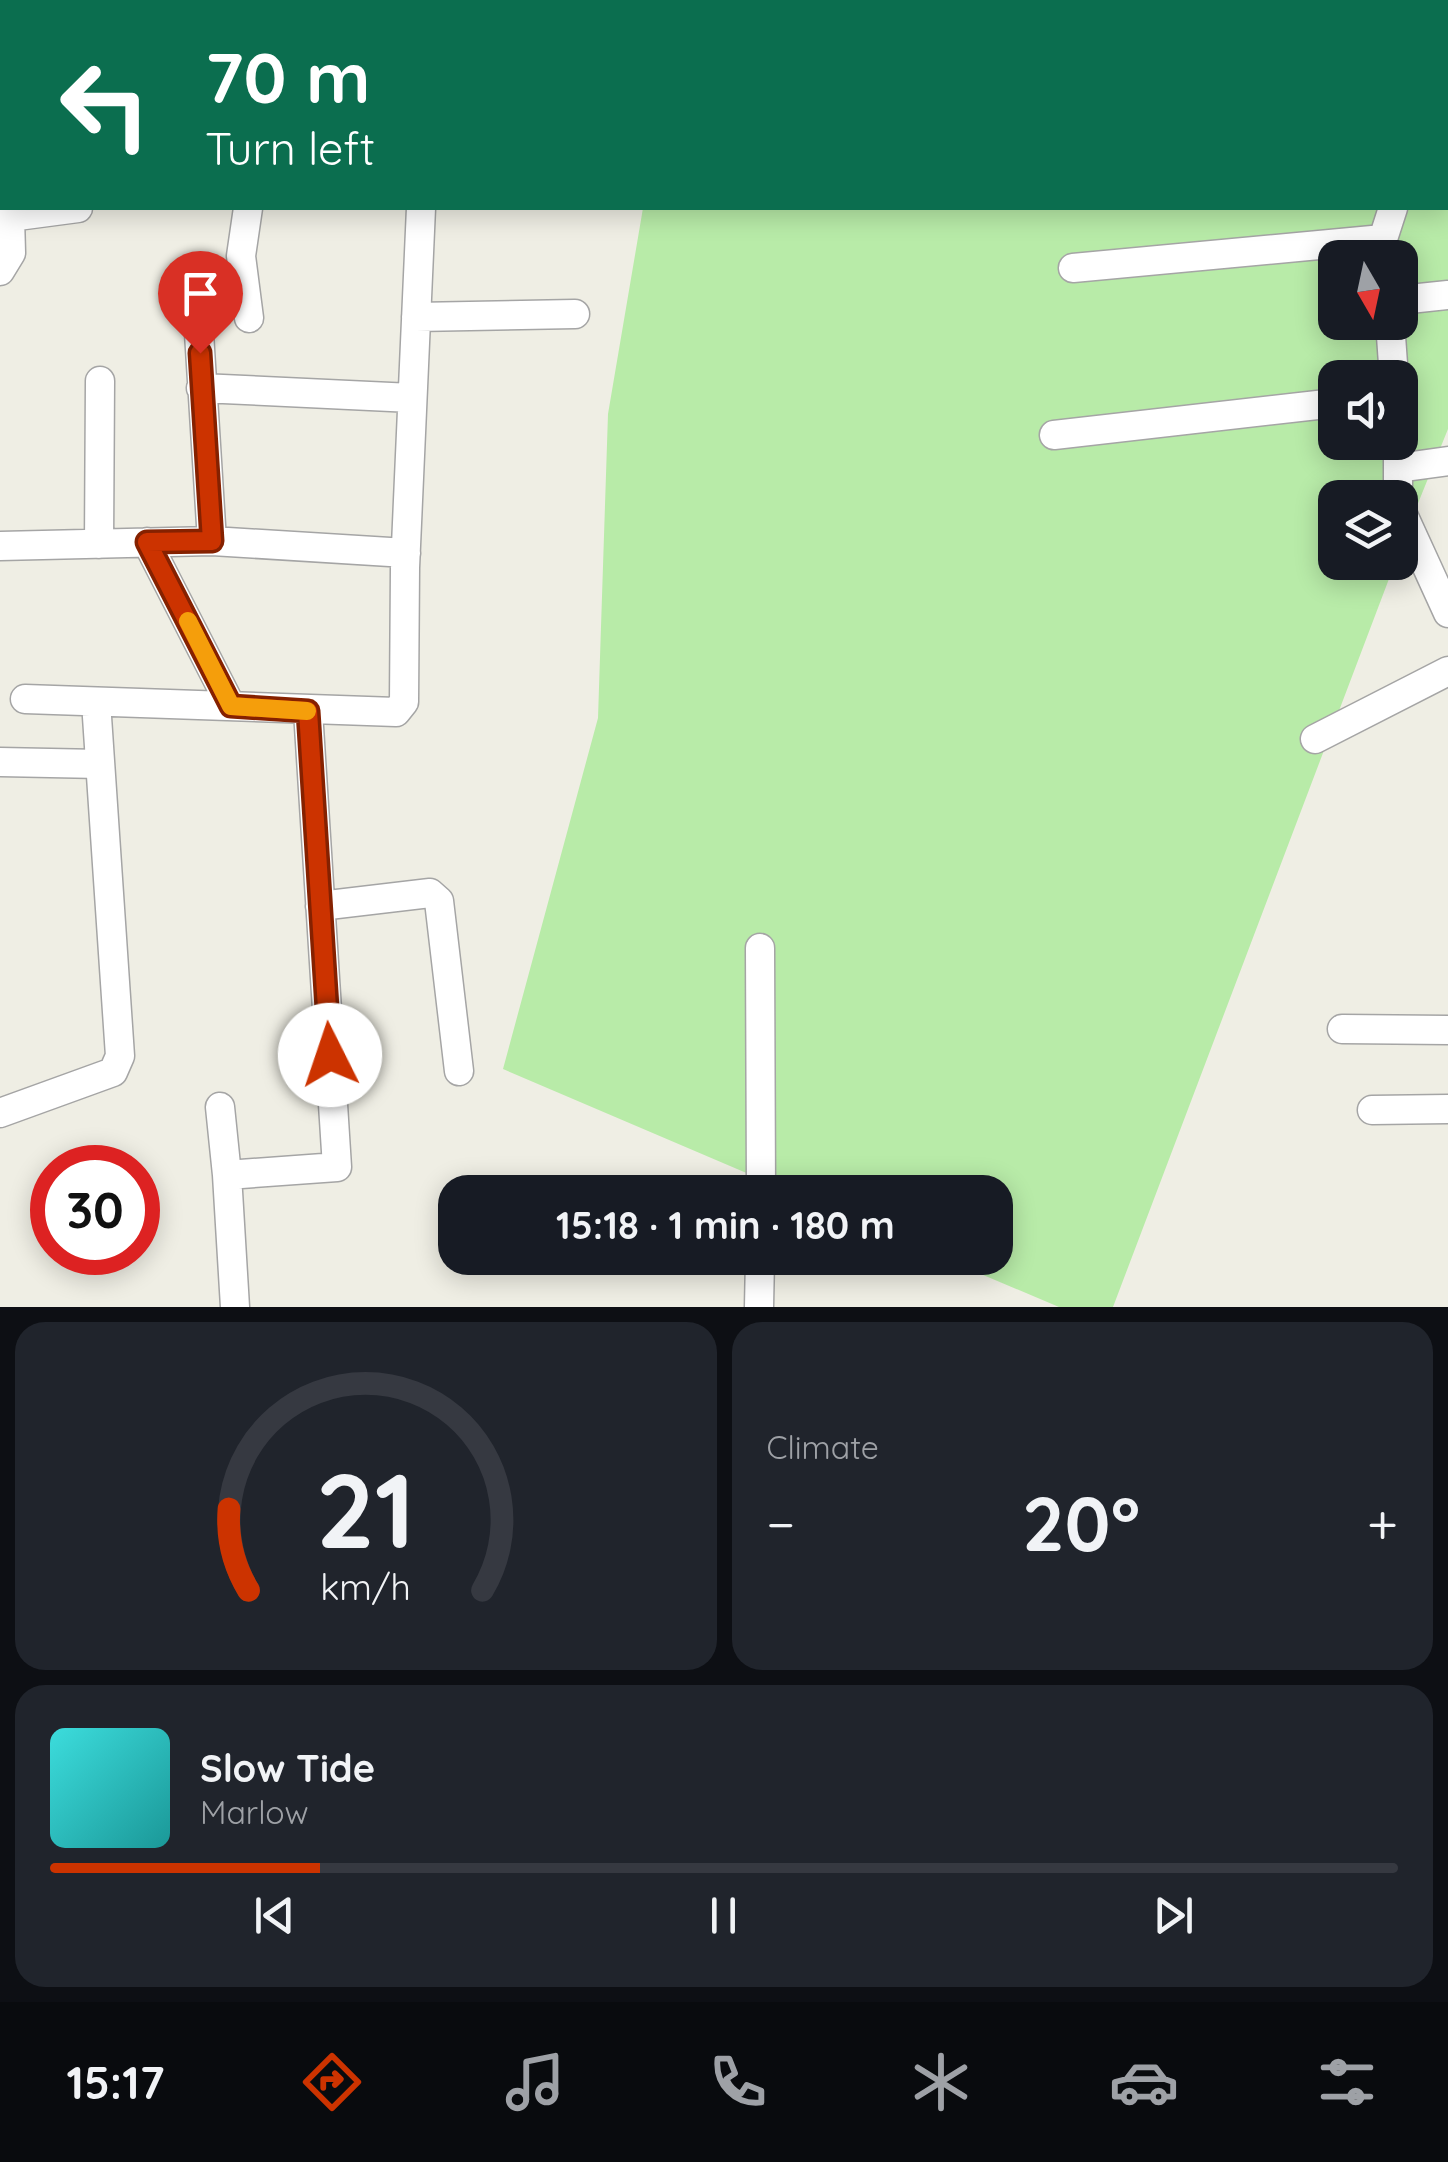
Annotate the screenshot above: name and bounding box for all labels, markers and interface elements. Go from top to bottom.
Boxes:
text: 70 m [205,33,371,121]
icon: left [40,40,170,170]
text: Turn left [205,120,375,176]
north arrow [1318,240,1418,340]
map controls [1318,240,1418,580]
pin [158,251,243,354]
icon: arrive [173,266,228,321]
button: sound [1318,360,1418,460]
button: layers [1318,480,1418,580]
position arrow [278,1003,382,1107]
speed limit sign: 30 [30,1145,160,1275]
text: 15:18 · 1 min · 180 m [556,1201,895,1249]
text: Climate [767,1427,879,1467]
text: 21 [316,1444,416,1574]
text: 20° [1022,1476,1140,1570]
text: − [767,1489,795,1558]
text: + [1367,1489,1398,1558]
text: km/h [320,1564,411,1609]
text: Slow Tide [200,1744,375,1792]
text: Marlow [200,1792,309,1832]
icon: previous [247,1888,302,1943]
icon: pause [696,1888,751,1943]
icon: next [1146,1888,1201,1943]
icon: directions [297,2047,367,2117]
icon: music [500,2047,570,2117]
icon: phone [703,2047,773,2117]
icon: climate [906,2047,976,2117]
icon: car [1109,2047,1179,2117]
icon: filters [1312,2047,1382,2117]
text: 15:17 [66,2054,164,2110]

